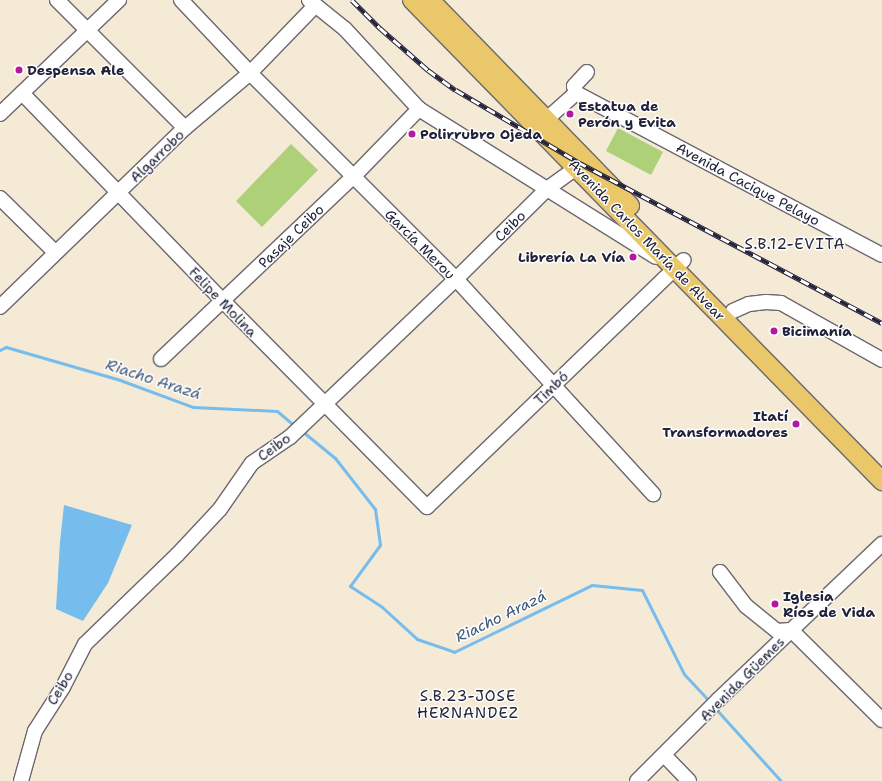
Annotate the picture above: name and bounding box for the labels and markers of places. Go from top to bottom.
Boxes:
place label: Despensa Ale [27,62,124,78]
marker: Despensa Ale [14,65,24,75]
place label: Estatua de Perón y Evita [578,98,676,130]
marker: Estatua de Perón y Evita [565,109,575,119]
place label: Polirrubro Ojeda [420,126,542,142]
marker: Polirrubro Ojeda [407,129,417,139]
place label: Librería La Vía [518,249,625,265]
marker: Librería La Vía [628,252,638,262]
place label: Bicimanía [782,323,852,339]
marker: Bicimanía [769,326,779,336]
place label: Itatí Transformadores [662,408,788,440]
marker: Itatí Transformadores [791,419,801,429]
place label: Iglesia Ríos de Vida [783,588,875,620]
marker: Iglesia Ríos de Vida [770,599,780,609]

